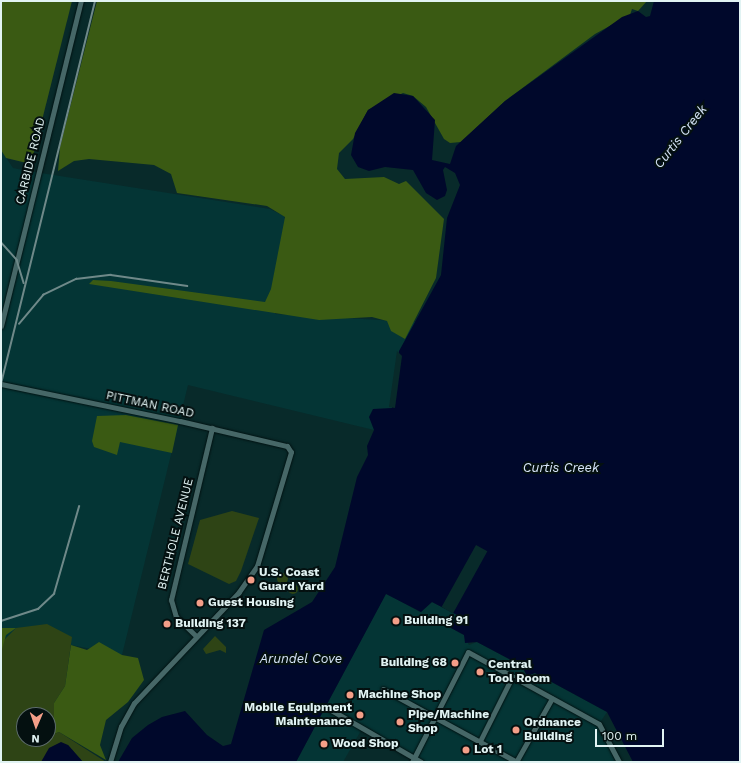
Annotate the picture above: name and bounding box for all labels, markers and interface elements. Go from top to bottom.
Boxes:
water label: Curtis Creek [651,102,711,172]
street label: CARBIDE ROAD [13,116,49,206]
street label: PITTMAN ROAD [105,389,195,421]
water label: Curtis Creek [523,460,599,476]
street label: BERTHOLE AVENUE [155,477,197,591]
place label: U.S. Coast Guard Yard [259,566,324,594]
marker: U.S. Coast Guard Yard [246,575,256,585]
place label: Guest Housing [208,596,294,610]
marker: Guest Housing [195,598,205,608]
place label: Building 91 [404,614,468,628]
marker: Building 91 [391,616,401,626]
place label: Building 137 [175,617,246,631]
marker: Building 137 [162,619,172,629]
water label: Arundel Cove [260,651,342,667]
place label: Building 68 [380,656,447,670]
marker: Building 68 [450,658,460,668]
place label: Central Tool Room [488,658,550,686]
marker: Central Tool Room [475,667,485,677]
place label: Machine Shop [358,688,441,702]
marker: Machine Shop [345,690,355,700]
place label: Mobile Equipment Maintenance [244,701,352,729]
north arrow [16,707,56,747]
place label: Pipe/Machine Shop [408,708,489,736]
marker: Mobile Equipment Maintenance [355,710,365,720]
place label: Ordnance Building [524,716,581,744]
marker: Pipe/Machine Shop [395,717,405,727]
scale bar [597,721,666,747]
marker: Ordnance Building [511,725,521,735]
text: 100 m [602,729,637,743]
text: N [31,732,40,745]
place label: Wood Shop [332,737,399,751]
marker: Wood Shop [319,739,329,749]
place label: Lot 1 [474,743,502,757]
marker: Lot 1 [461,745,471,755]

